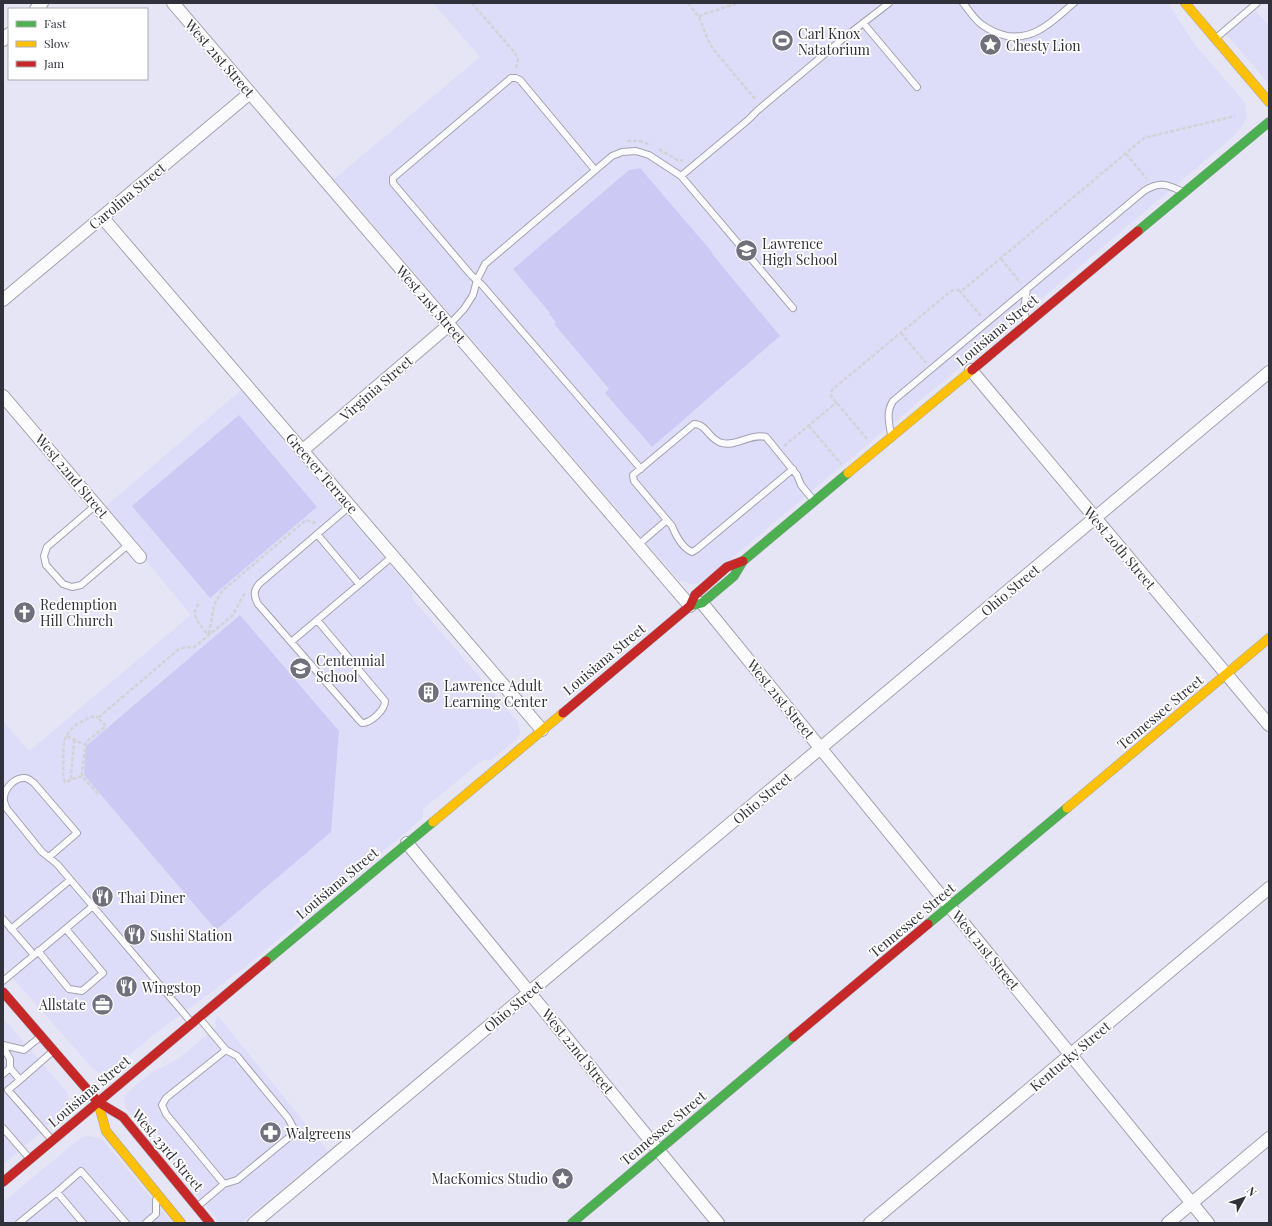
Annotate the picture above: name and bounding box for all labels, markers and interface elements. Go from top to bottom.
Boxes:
legend [8,8,148,80]
street label: West 21st Street [180,14,260,102]
text: Fast [44,15,67,31]
place label: Carl Knox Natatorium [798,24,871,59]
sports icon: Carl Knox Natatorium [769,28,795,54]
place icon: Chesty Lion [977,32,1003,58]
text: Slow [44,35,70,51]
place label: Chesty Lion [1006,36,1081,55]
text: Jam [43,55,65,71]
street label: Carolina Street [85,158,170,234]
place label: Lawrence High School [762,234,838,269]
school or university icon: Lawrence High School [734,238,760,264]
street label: West 21st Street [391,260,471,348]
street label: Louisiana Street [952,289,1043,370]
street label: Virginia Street [335,350,417,426]
street label: West 22nd Street [31,429,113,523]
street label: Greever Terrace [282,429,362,517]
street label: West 20th Street [1079,502,1161,594]
street label: Ohio Street [977,559,1044,620]
place label: Redemption Hill Church [40,595,118,630]
church icon: Redemption Hill Church [12,599,38,625]
street label: Louisiana Street [559,618,650,699]
place label: Centennial School [316,651,385,686]
street label: West 21st Street [742,654,820,744]
school or university icon: Centennial School [287,655,313,681]
street label: Tennessee Street [1113,670,1208,754]
place label: Lawrence Adult Learning Center [444,676,548,711]
building icon: Lawrence Adult Learning Center [416,680,442,706]
street label: Ohio Street [729,767,796,828]
street label: Louisiana Street [292,842,383,923]
street label: Tennessee Street [865,878,960,962]
restaurant icon: Thai Diner [90,884,116,910]
place label: Thai Diner [118,888,186,907]
street label: West 21st Street [947,905,1025,995]
restaurant icon: Sushi Station [122,922,148,948]
place label: Sushi Station [150,926,233,945]
restaurant icon: Wingstop [114,974,140,1000]
street label: Ohio Street [480,975,547,1036]
place label: Wingstop [141,978,201,997]
office icon: Allstate [89,991,115,1017]
place label: Allstate [38,995,86,1014]
street label: West 22nd Street [537,1004,619,1098]
street label: Kentucky Street [1026,1016,1115,1095]
street label: Louisiana Street [44,1050,135,1131]
street label: Tennessee Street [616,1086,711,1170]
street label: West 23rd Street [127,1104,209,1196]
pharmacy icon: Walgreens [257,1120,283,1146]
place label: Walgreens [285,1124,351,1143]
place icon: MacKomics Studio [550,1165,576,1191]
place label: MacKomics Studio [432,1169,548,1188]
north arrow [1224,1178,1264,1218]
text: N [1244,1183,1260,1199]

